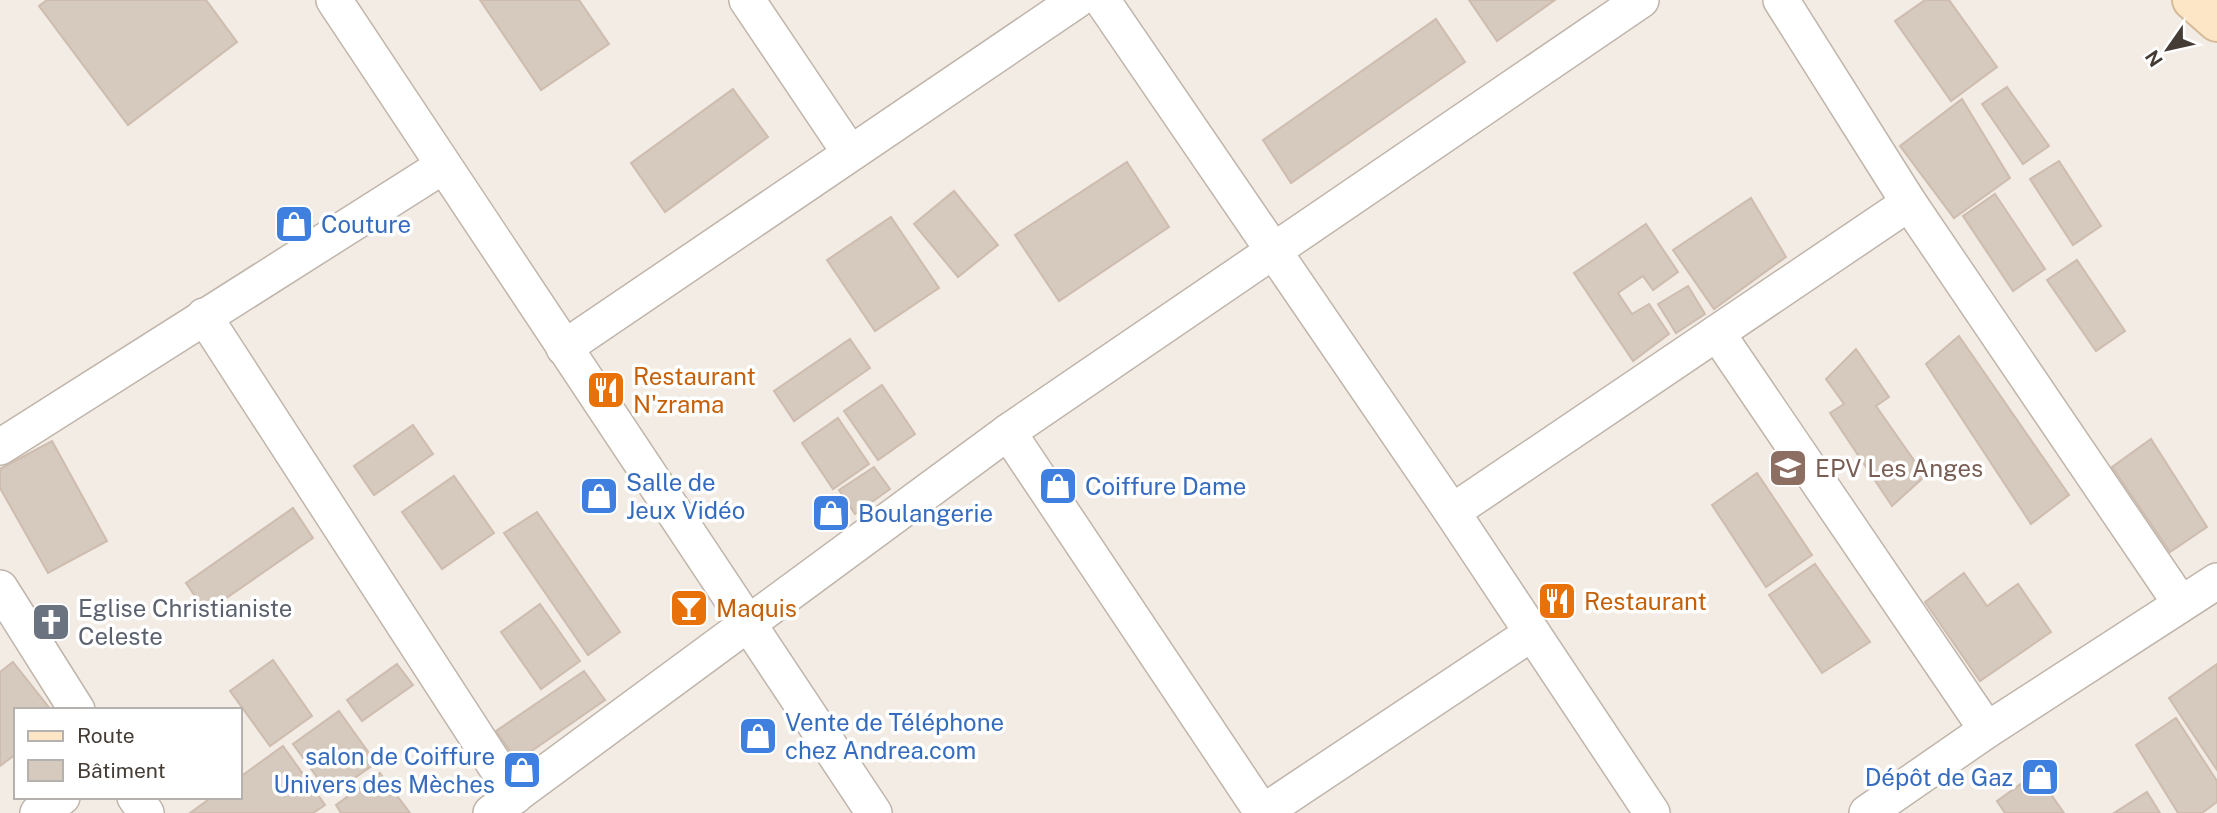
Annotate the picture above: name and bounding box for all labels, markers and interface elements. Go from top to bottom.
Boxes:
north arrow [2133,14,2203,84]
text: N [2141,46,2167,71]
shop icon: Couture [273,203,315,245]
place label: Couture [321,210,411,238]
place label: Restaurant N'zrama [633,362,756,418]
restaurant icon: Restaurant N'zrama [585,369,627,411]
school or university icon: EPV Les Anges [1767,447,1809,489]
place label: EPV Les Anges [1815,454,1983,482]
shop icon: Coiffure Dame [1037,465,1079,507]
place label: Salle de Jeux Vidéo [626,468,745,524]
place label: Coiffure Dame [1085,472,1246,500]
shop icon: Salle de Jeux Vidéo [578,475,620,517]
shop icon: Boulangerie [810,492,852,534]
place label: Boulangerie [858,499,993,527]
restaurant icon: Restaurant [1536,580,1578,622]
bar icon: Maquis [668,587,710,629]
place label: Restaurant [1584,587,1707,615]
place label: Eglise Christianiste Celeste [78,594,292,650]
place label: Maquis [716,594,797,622]
church icon: Eglise Christianiste Celeste [30,601,72,643]
legend [14,708,242,799]
place label: Vente de Téléphone chez Andrea.com [785,708,1004,764]
shop icon: Vente de Téléphone chez Andrea.com [737,715,779,757]
text: Route [77,723,135,748]
place label: salon de Coiffure Univers des Mèches [273,742,495,798]
shop icon: salon de Coiffure Univers des Mèches [501,749,543,791]
shop icon: Dépôt de Gaz [2019,756,2061,798]
text: Bâtiment [77,758,166,783]
place label: Dépôt de Gaz [1865,763,2013,791]

